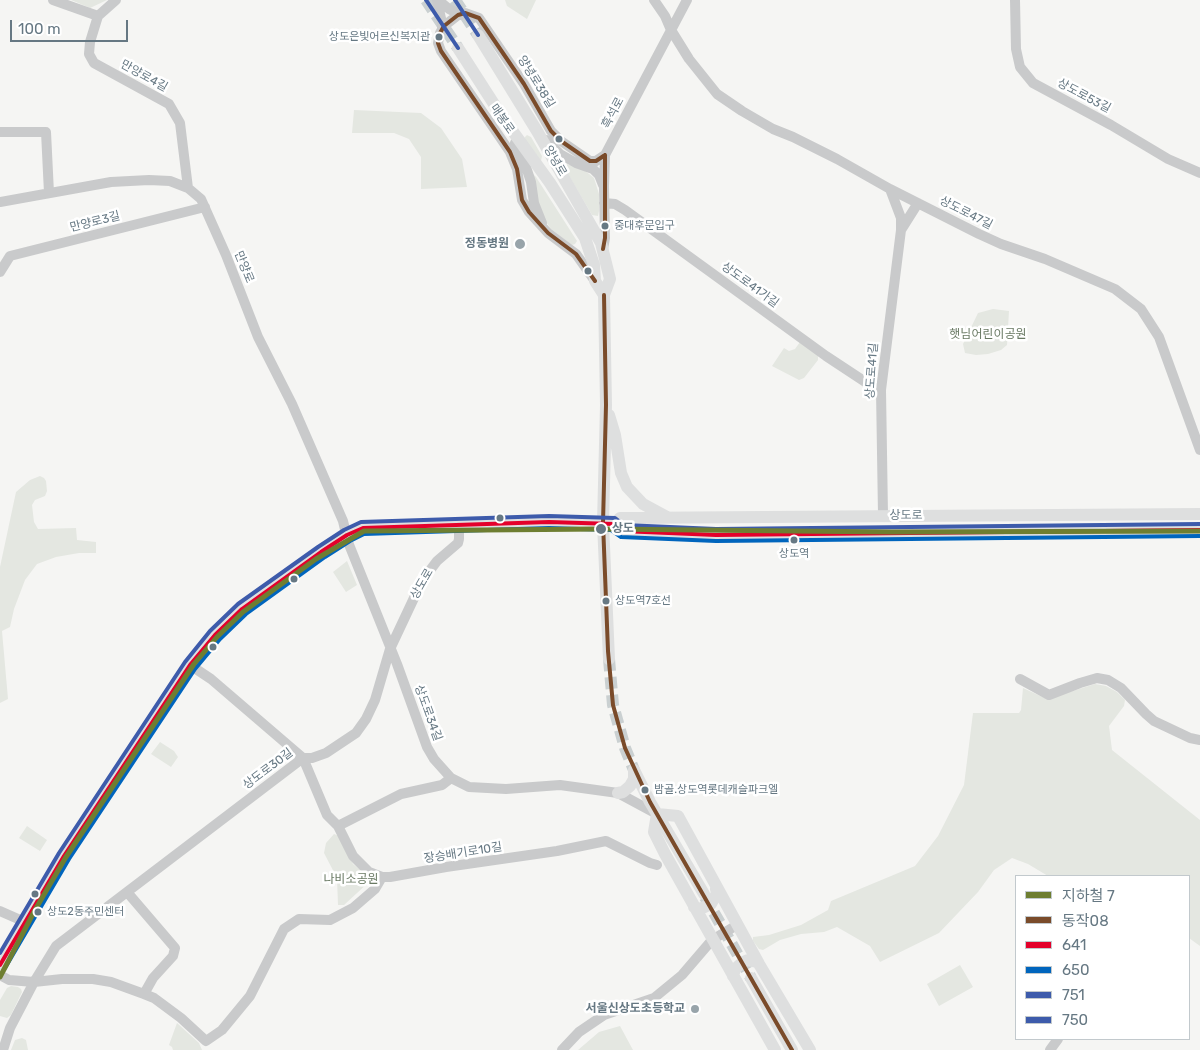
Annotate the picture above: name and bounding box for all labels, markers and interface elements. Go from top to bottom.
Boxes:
scale bar [12,10,130,42]
text: 100 m [18,20,60,38]
place label: 상도은빛어르신복지관 [329,30,430,44]
marker: 상도은빛어르신복지관 [434,32,444,42]
street label: 양녕로38길 [514,53,558,111]
street label: 만양로4길 [118,57,170,95]
street label: 상도로53길 [1055,76,1113,116]
street label: 흑석로 [599,95,627,131]
street label: 매봉로 [487,101,517,137]
unlabelled marker [554,134,564,144]
street label: 양녕로 [540,143,570,179]
street label: 상도로47길 [937,194,995,232]
street label: 만양로3길 [68,209,122,235]
place label: 중대후문입구 [614,219,675,233]
marker: 중대후문입구 [600,221,610,231]
place label: 정동병원 [465,237,509,251]
marker: 정동병원 [513,237,527,251]
street label: 만양로 [231,249,257,285]
street label: 상도로41가길 [718,259,782,311]
unlabelled marker [583,266,593,276]
park label: 햇님어린이공원 [949,328,1027,342]
street label: 상도로41길 [863,342,881,400]
street label: 상도로 [889,509,923,523]
unlabelled marker [495,513,505,523]
marker: 상도 [594,522,608,536]
place label: 상도 [612,522,634,536]
marker: 상도역 [789,535,799,545]
place label: 상도역 [779,547,809,561]
street label: 상도로 [407,566,437,602]
unlabelled marker [289,574,299,584]
place label: 상도역7호선 [615,594,671,608]
marker: 상도역7호선 [601,596,611,606]
unlabelled marker [208,642,218,652]
street label: 상도로34길 [411,683,445,743]
street label: 상도로30길 [240,745,296,793]
place label: 밤골.상도역롯데캐슬파크엘 [654,783,778,797]
marker: 밤골.상도역롯데캐슬파크엘 [640,785,650,795]
street label: 장승배기로10길 [423,840,503,866]
park label: 나비소공원 [323,873,379,887]
legend [1015,875,1190,1040]
text: 지하철 7 [1062,887,1115,905]
unlabelled marker [30,889,40,899]
place label: 상도2동주민센터 [47,905,124,919]
marker: 상도2동주민센터 [33,907,43,917]
text: 동작08 [1062,912,1109,930]
text: 641 [1062,936,1086,954]
text: 650 [1062,961,1089,979]
text: 751 [1062,986,1085,1004]
place label: 서울신상도초등학교 [586,1002,685,1016]
marker: 서울신상도초등학교 [689,1003,701,1015]
text: 750 [1062,1011,1088,1029]

